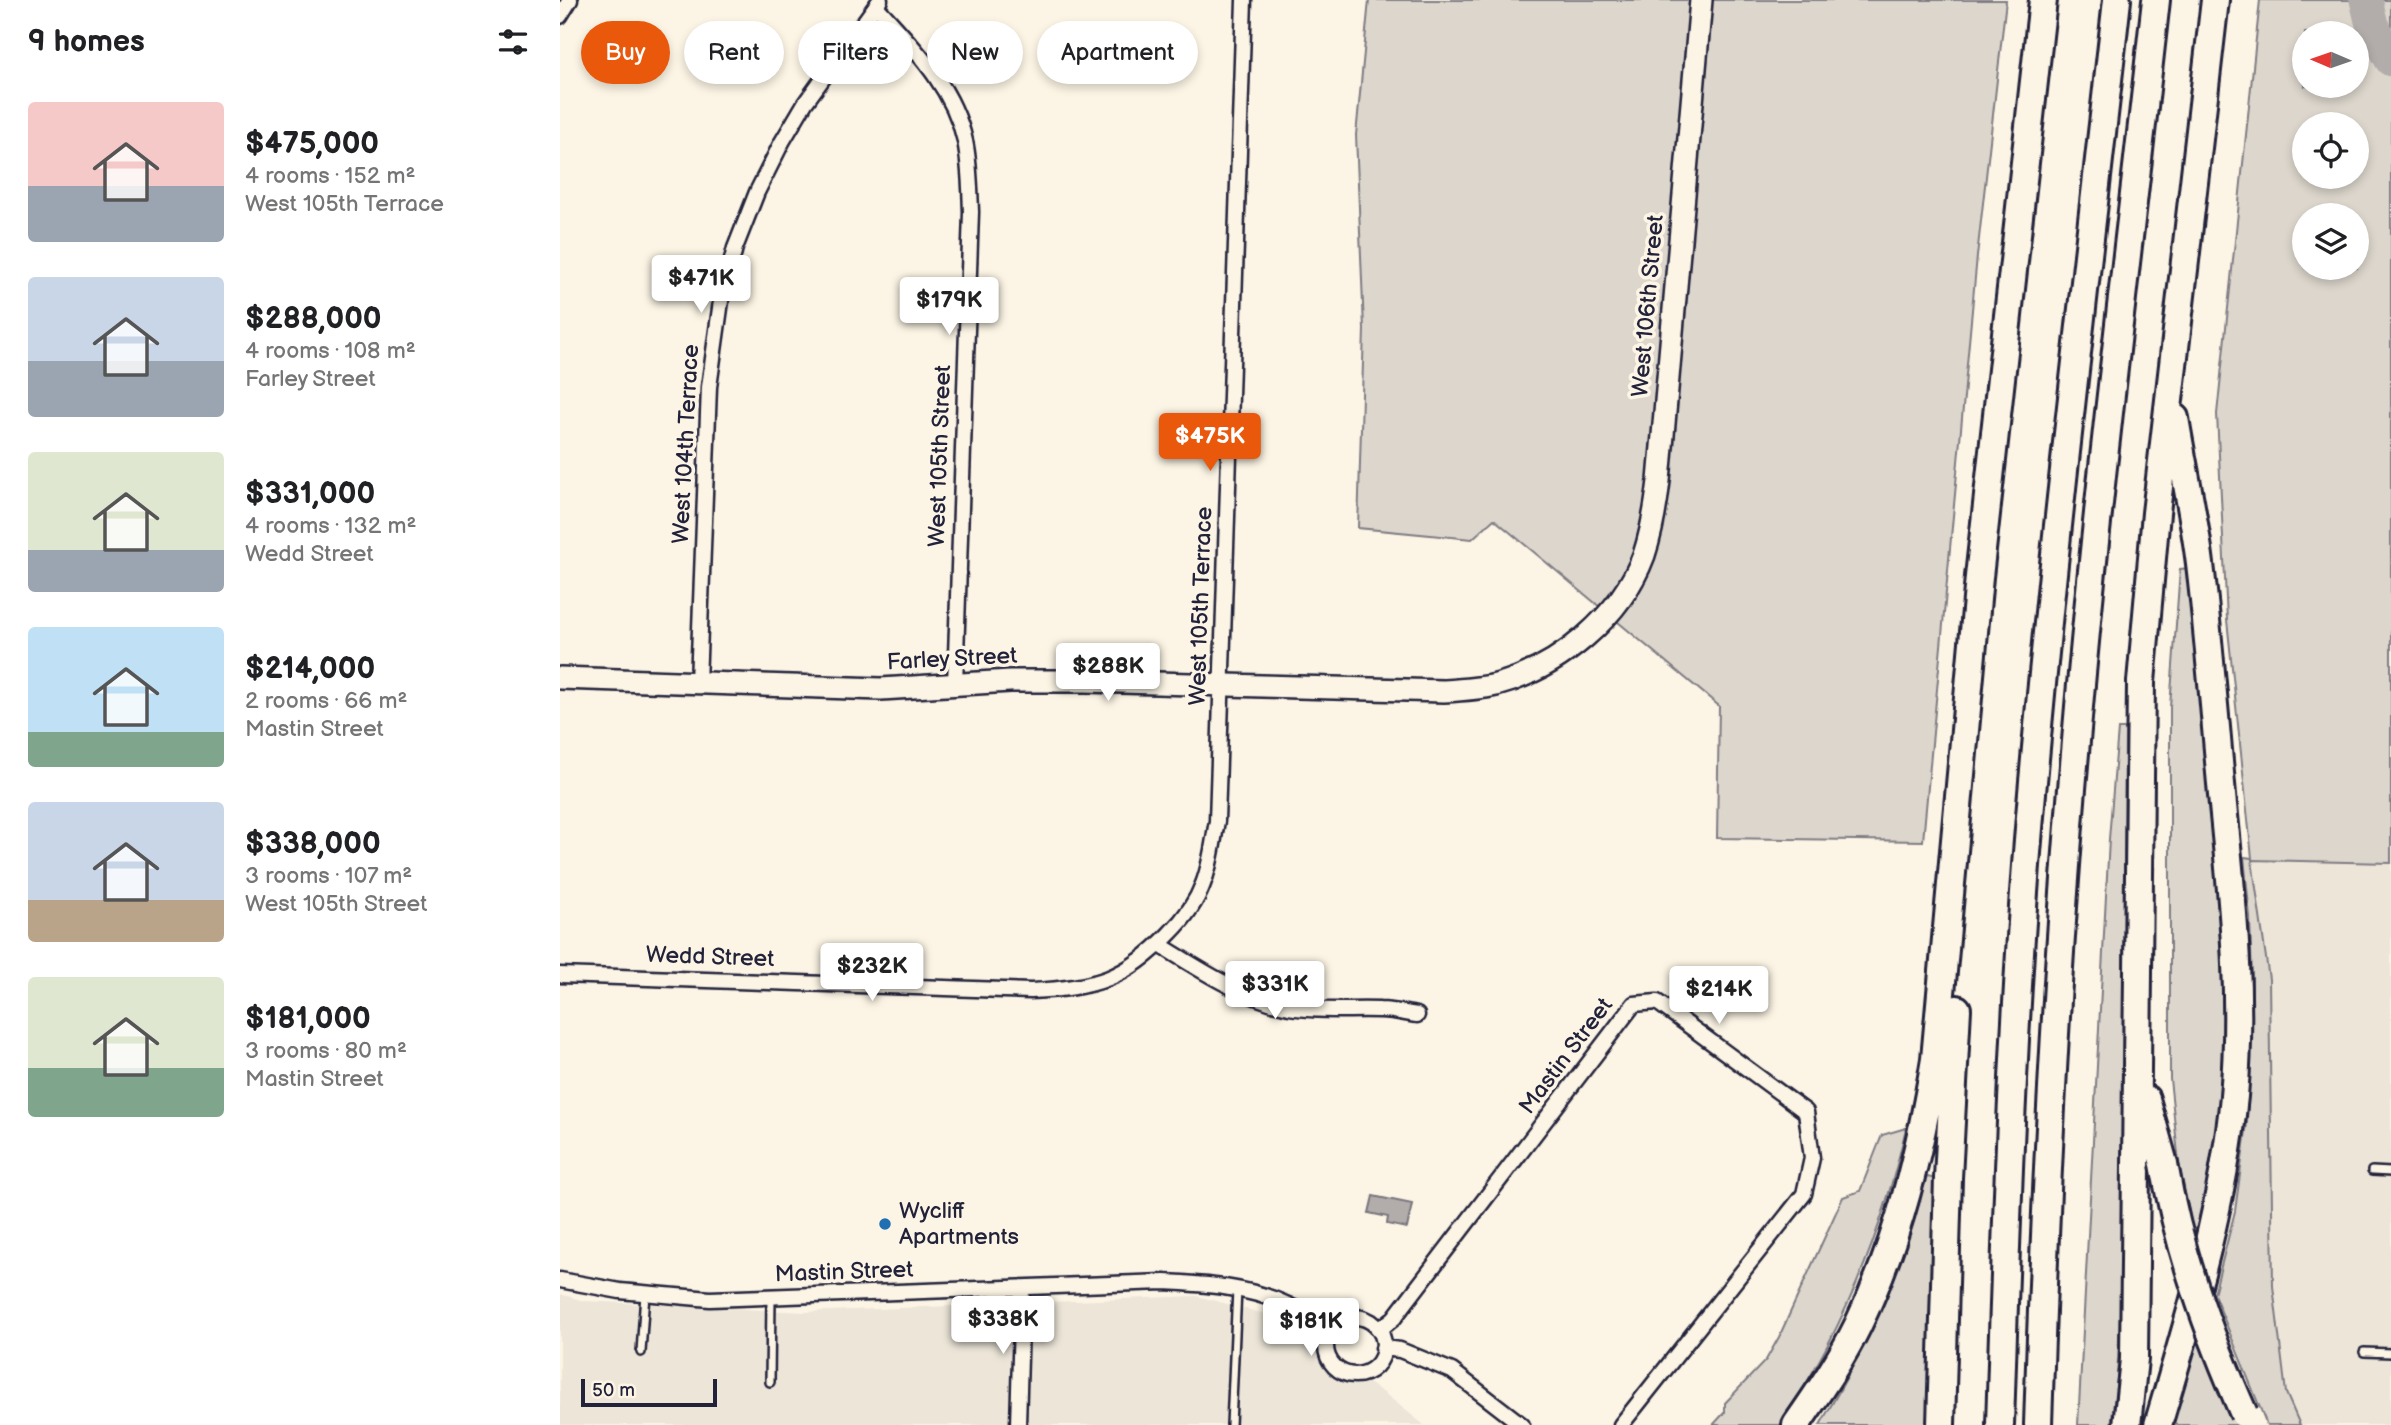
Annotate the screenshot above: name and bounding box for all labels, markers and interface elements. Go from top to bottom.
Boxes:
chip: Buy [581,21,670,84]
chip: Rent [684,21,784,84]
chip: Filters [798,21,913,84]
chip: New [927,21,1023,84]
chip: Apartment [1037,21,1198,84]
north arrow [2292,21,2370,98]
map controls [2292,21,2369,280]
icon: filters [494,23,532,61]
text: 9 homes [28,24,145,60]
button: locate [2292,112,2369,189]
text: $475,000 [245,126,379,162]
icon: home [84,130,168,214]
text: 4 rooms · 152 m² [245,162,415,190]
text: West 105th Terrace [245,190,444,218]
button: layers [2292,203,2369,280]
street label: West 106th Street [1626,214,1670,398]
pin: $471K [652,256,750,315]
text: $471K [668,264,734,292]
pin: $179K [900,278,998,337]
text: $179K [916,286,982,314]
text: $288,000 [245,301,382,337]
icon: home [84,305,168,389]
text: 4 rooms · 108 m² [245,337,416,365]
street label: West 104th Terrace [667,343,705,545]
street label: West 105th Street [923,364,957,548]
text: Farley Street [245,365,376,393]
pin: $475K [1161,414,1259,473]
text: $475K [1175,422,1245,450]
text: $331,000 [245,476,375,512]
icon: home [84,480,168,564]
street label: West 105th Terrace [1184,506,1218,706]
text: 4 rooms · 132 m² [245,512,416,540]
text: Wedd Street [245,540,374,568]
street label: Farley Street [886,642,1018,676]
pin: $288K [1059,644,1157,703]
text: $214,000 [245,651,375,687]
text: $288K [1072,652,1144,680]
icon: home [84,655,168,739]
text: 2 rooms · 66 m² [245,687,407,715]
text: Mastin Street [245,715,384,743]
text: $338,000 [245,826,381,862]
icon: home [84,830,168,914]
text: 3 rooms · 107 m² [245,862,412,890]
text: West 105th Street [245,890,427,918]
street label: Wedd Street [645,941,775,973]
pin: $232K [823,944,921,1003]
text: $232K [836,952,908,980]
pin: $331K [1226,962,1324,1021]
pin: $214K [1670,967,1768,1026]
text: $331K [1241,970,1309,998]
text: $214K [1685,975,1753,1003]
street label: Mastin Street [1513,992,1619,1120]
text: $181,000 [245,1001,371,1037]
icon: home [84,1005,168,1089]
text: 3 rooms · 80 m² [245,1037,407,1065]
text: Mastin Street [245,1065,384,1093]
place label: Wycliff Apartments [899,1197,1019,1251]
marker: Wycliff Apartments [877,1216,893,1232]
street label: Mastin Street [774,1256,914,1288]
pin: $338K [954,1296,1052,1356]
pin: $181K [1262,1298,1360,1358]
text: $338K [967,1305,1039,1333]
text: $181K [1279,1307,1343,1335]
scale bar [581,1376,718,1408]
text: 50 m [592,1379,635,1402]

